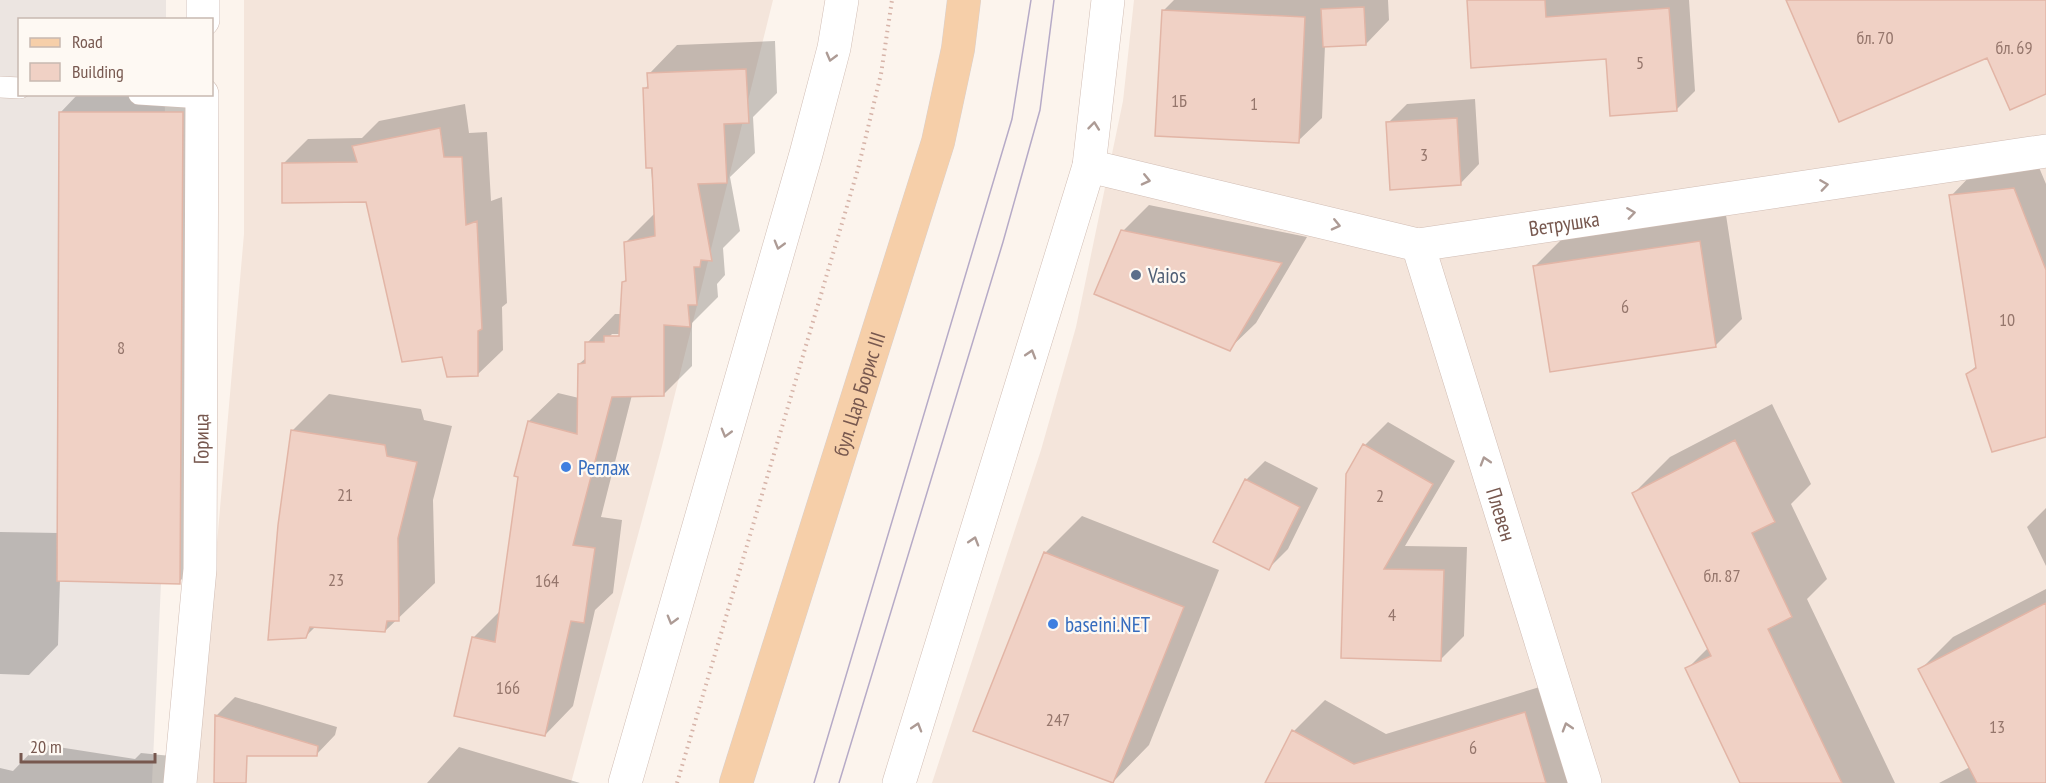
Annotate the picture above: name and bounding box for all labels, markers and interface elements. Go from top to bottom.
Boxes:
legend [18,18,213,96]
house number: бл. 70 [1856,26,1894,49]
text: Road [72,30,103,53]
house number: бл. 69 [1995,36,2033,59]
house number: 5 [1636,51,1644,74]
one-way arrow [826,52,838,62]
text: Building [72,60,124,83]
house number: 1Б [1171,89,1187,112]
house number: 1 [1250,92,1258,115]
one-way arrow [1087,122,1099,131]
house number: 3 [1420,143,1428,166]
one-way arrow [1141,173,1151,186]
one-way arrow [1819,179,1828,191]
street label: Ветрушка [1527,205,1601,242]
one-way arrow [1626,208,1636,220]
one-way arrow [1330,218,1340,231]
one-way arrow [774,240,786,250]
place label: Vaios [1147,262,1186,289]
marker: Vaios [1129,268,1143,282]
house number: 6 [1621,295,1629,318]
house number: 10 [1999,308,2015,331]
street label: бул. Цар Борис III [826,328,891,459]
house number: 8 [117,336,125,359]
one-way arrow [1024,349,1036,360]
street label: Горица [187,413,214,464]
one-way arrow [720,428,733,438]
place label: Реглаж [578,454,630,481]
one-way arrow [1480,456,1492,467]
marker: Реглаж [559,460,573,474]
house number: 21 [337,483,353,506]
house number: 2 [1376,484,1384,507]
street label: Плевен [1481,484,1523,544]
one-way arrow [967,536,979,547]
house number: бл. 87 [1703,564,1741,587]
house number: 23 [328,568,344,591]
house number: 164 [535,569,559,592]
house number: 4 [1388,603,1396,626]
place label: baseini.NET [1065,611,1151,638]
one-way arrow [667,614,679,625]
marker: baseini.NET [1046,617,1060,631]
house number: 166 [496,676,520,699]
house number: 247 [1046,708,1070,731]
house number: 13 [1989,715,2005,738]
one-way arrow [910,722,922,733]
one-way arrow [1562,722,1575,733]
scale bar [21,726,154,764]
text: 20 m [30,735,62,758]
house number: 6 [1469,736,1477,759]

